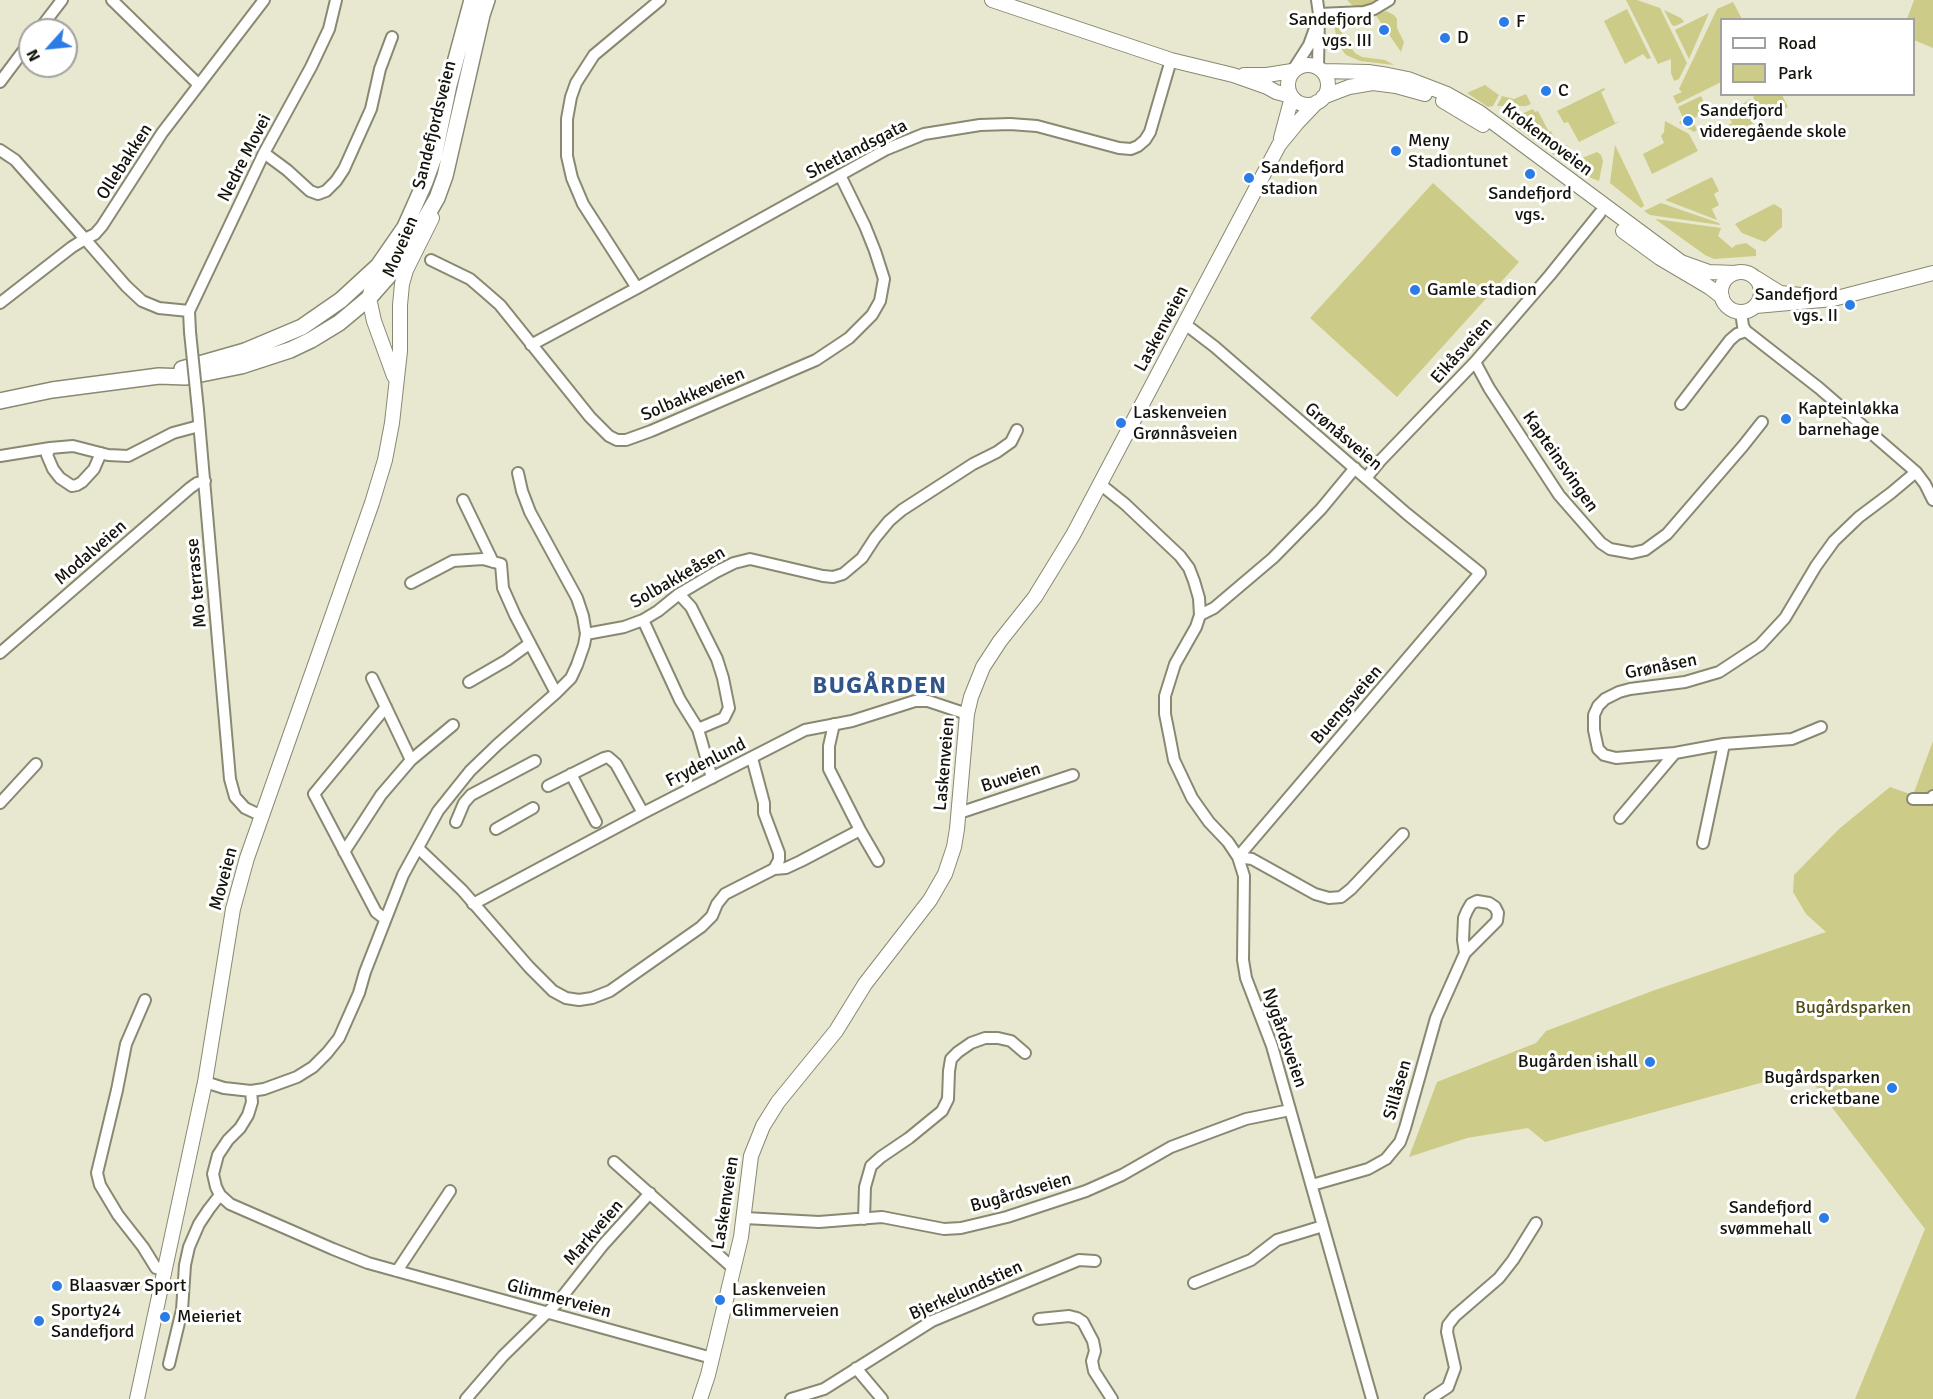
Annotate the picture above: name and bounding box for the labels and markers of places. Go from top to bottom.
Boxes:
place label: Sandefjord vgs. III [1289,9,1372,52]
place label: F [1516,11,1525,33]
marker: F [1497,15,1511,29]
marker: Sandefjord vgs. III [1377,23,1391,37]
place label: D [1457,27,1469,49]
marker: D [1438,31,1452,45]
place label: C [1558,80,1569,102]
marker: C [1539,84,1553,98]
place label: Sandefjord videregående skole [1700,100,1847,142]
marker: Sandefjord videregående skole [1681,114,1695,128]
place label: Meny Stadiontunet [1408,130,1508,172]
marker: Meny Stadiontunet [1389,144,1403,158]
place label: Sandefjord stadion [1261,157,1344,200]
marker: Sandefjord vgs. [1523,167,1537,181]
marker: Sandefjord stadion [1242,171,1256,185]
place label: Sandefjord vgs. [1488,183,1572,226]
place label: Gamle stadion [1427,279,1537,301]
marker: Gamle stadion [1408,283,1422,297]
place label: Sandefjord vgs. II [1755,284,1838,326]
marker: Sandefjord vgs. II [1843,298,1857,312]
place label: Kapteinløkka barnehage [1798,398,1899,440]
place label: Laskenveien Grønnåsveien [1133,402,1238,444]
marker: Kapteinløkka barnehage [1779,412,1793,426]
marker: Laskenveien Grønnåsveien [1114,416,1128,430]
place label: Bugården ishall [1518,1051,1638,1073]
marker: Bugården ishall [1643,1055,1657,1069]
place label: Bugårdsparken cricketbane [1764,1067,1880,1110]
marker: Bugårdsparken cricketbane [1885,1081,1899,1095]
place label: Sandefjord svømmehall [1720,1197,1812,1240]
marker: Sandefjord svømmehall [1817,1211,1831,1225]
place label: Blaasvær Sport [69,1275,186,1297]
marker: Blaasvær Sport [50,1279,64,1293]
place label: Laskenveien Glimmerveien [732,1279,839,1322]
marker: Laskenveien Glimmerveien [713,1293,727,1307]
place label: Sporty24 Sandefjord [51,1300,134,1342]
place label: Meieriet [177,1306,242,1328]
marker: Meieriet [158,1310,172,1324]
marker: Sporty24 Sandefjord [32,1314,46,1328]

